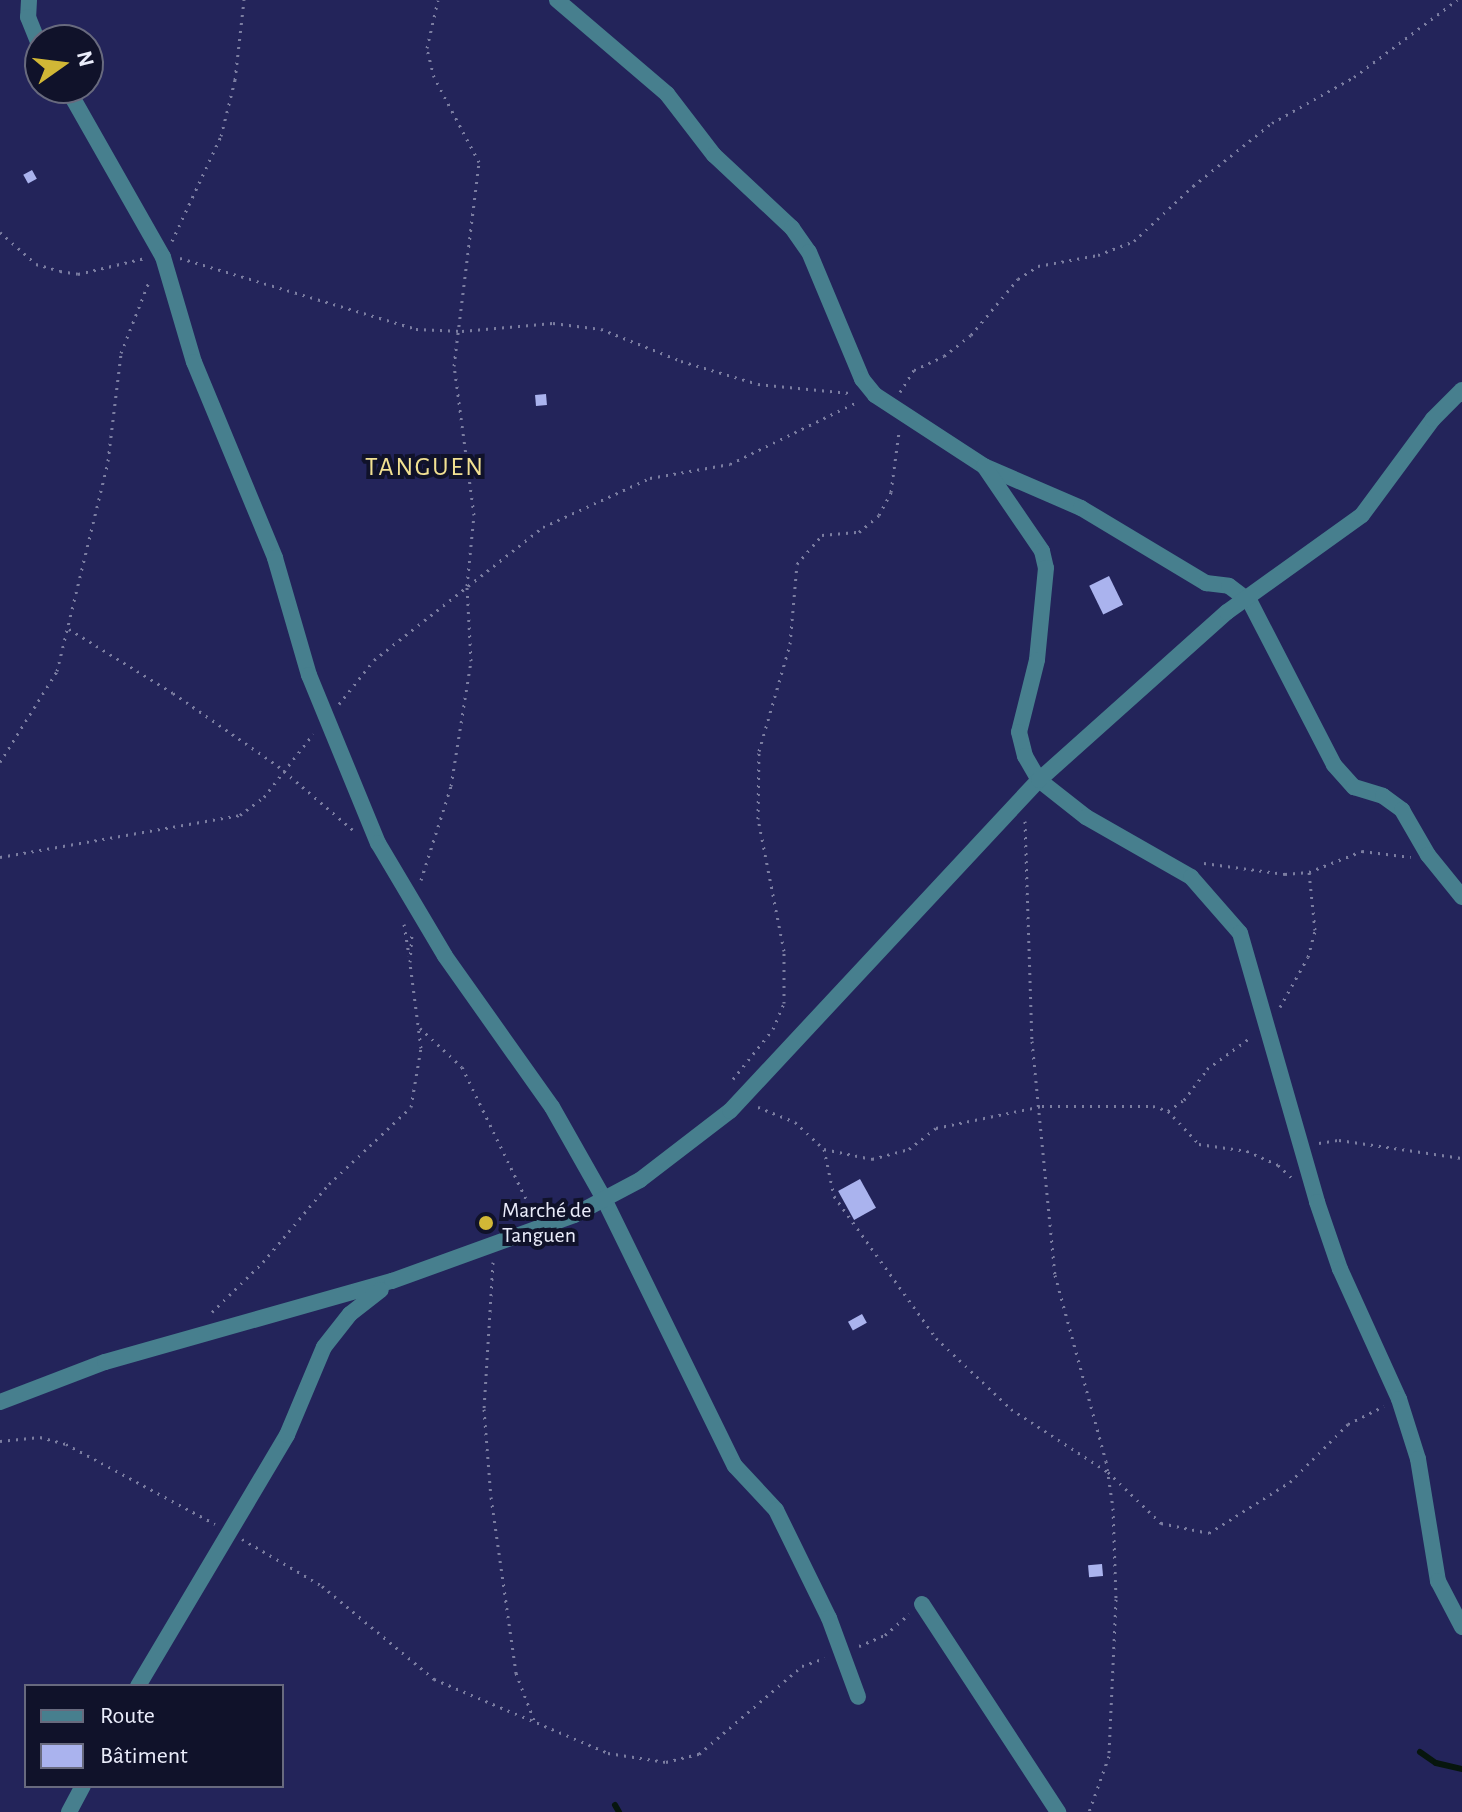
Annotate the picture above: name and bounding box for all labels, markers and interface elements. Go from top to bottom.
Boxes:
north arrow [24,24,104,104]
text: N [73,49,98,69]
district label: TANGUEN [365,452,485,484]
place label: Marché de Tanguen [502,1197,591,1248]
marker: Marché de Tanguen [477,1214,495,1232]
legend [24,1684,284,1788]
text: Route [100,1704,155,1728]
text: Bâtiment [100,1744,188,1768]

